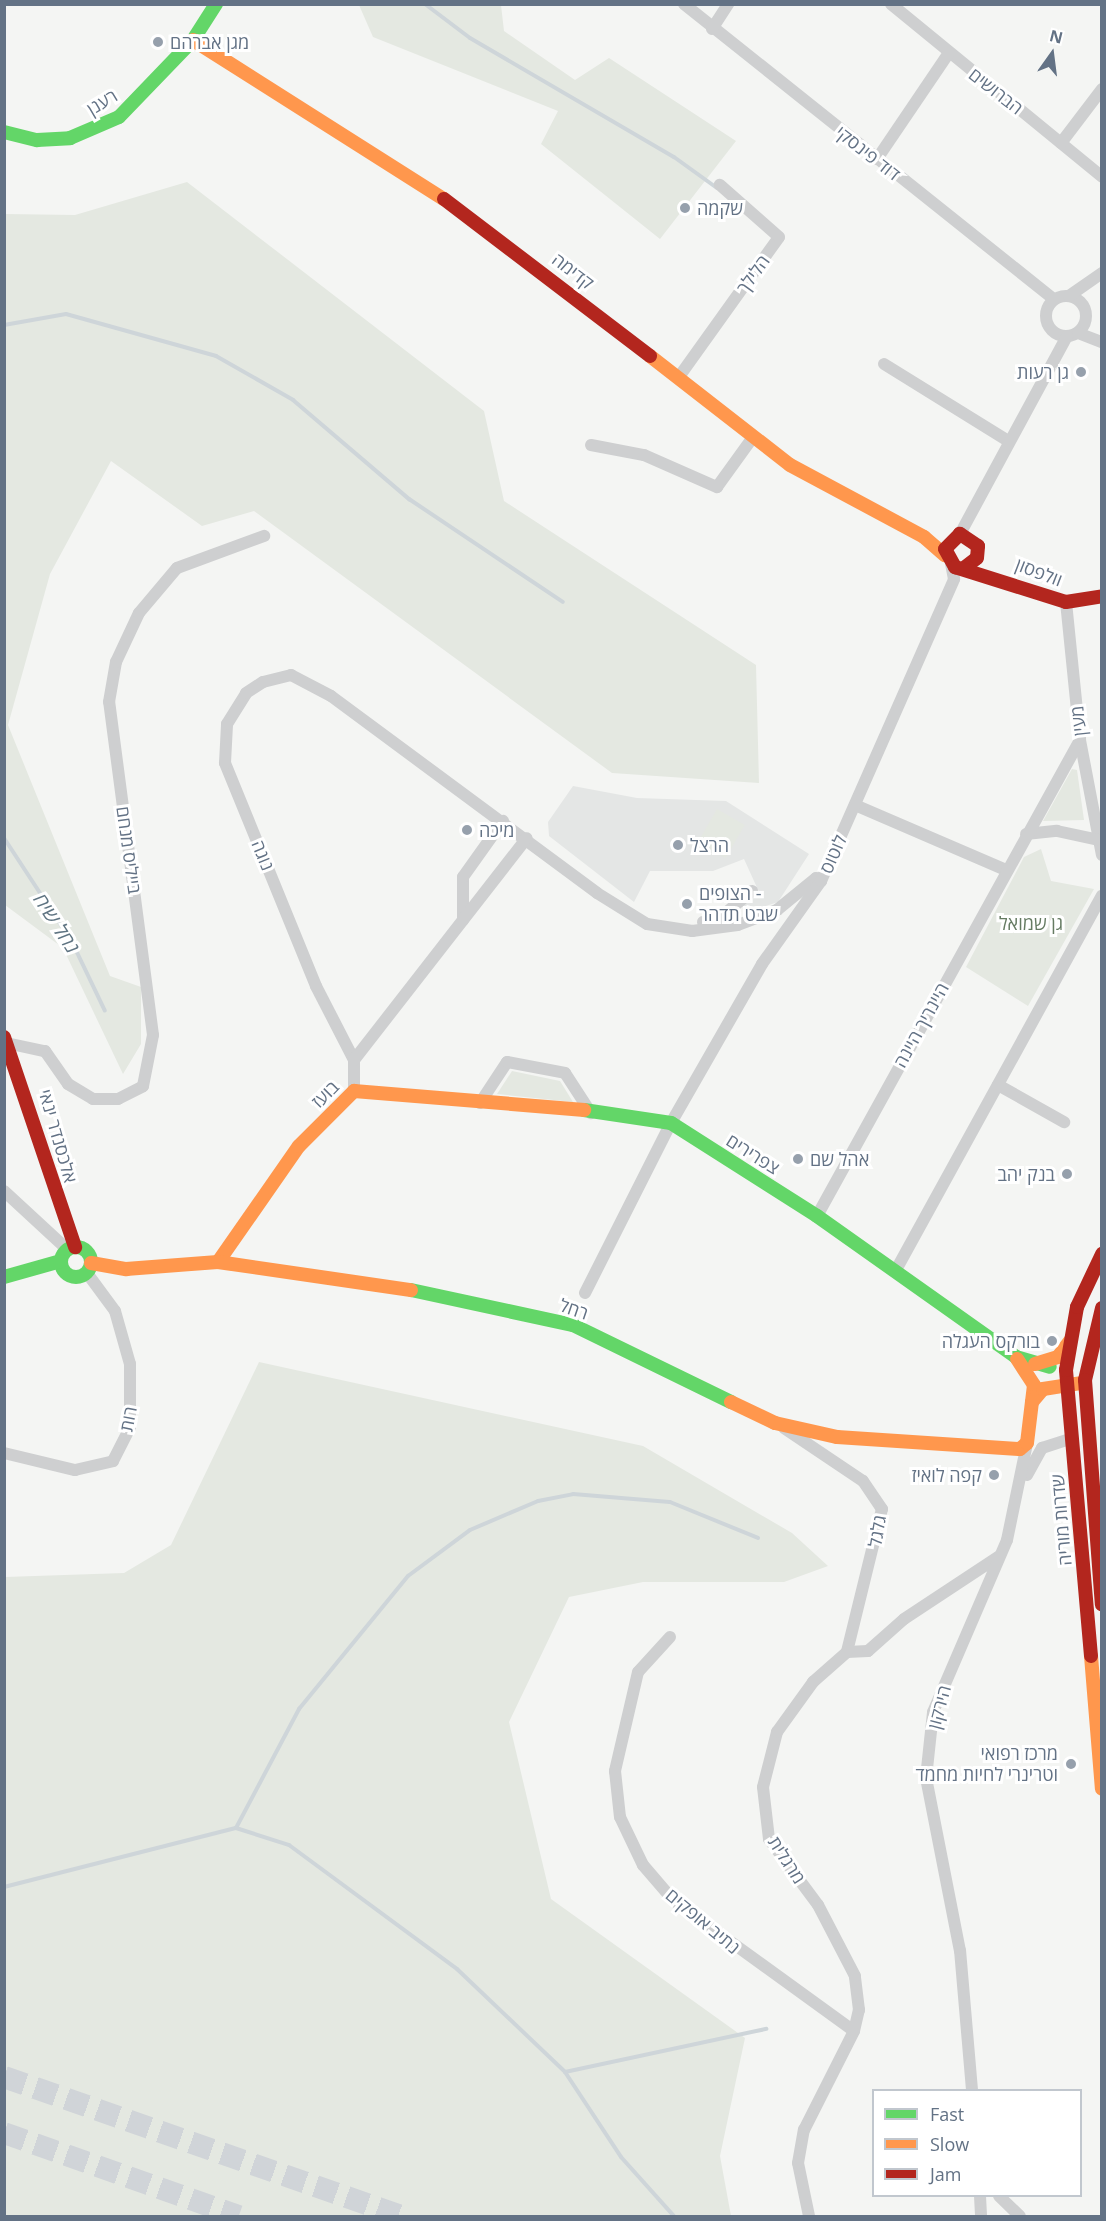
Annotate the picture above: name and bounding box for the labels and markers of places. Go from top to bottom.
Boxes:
place label: מגן אברהם [170,31,249,53]
marker: מגן אברהם [151,35,165,49]
place label: שקמה [697,197,743,219]
marker: שקמה [678,201,692,215]
place label: גן רעות [1017,361,1069,383]
marker: גן רעות [1074,365,1088,379]
place label: מיכה [479,819,515,841]
marker: מיכה [460,823,474,837]
place label: הרצל [690,834,729,856]
marker: הרצל [671,838,685,852]
place label: הצופים - שבט תדהר [699,883,778,926]
marker: הצופים - שבט תדהר [680,897,694,911]
place label: אהל שם [810,1148,869,1170]
marker: אהל שם [791,1152,805,1166]
place label: בנק יהב [997,1163,1055,1185]
marker: בנק יהב [1060,1167,1074,1181]
place label: בורקס העגלה [942,1330,1040,1352]
marker: בורקס העגלה [1045,1334,1059,1348]
place label: קפה לואיז [912,1464,982,1486]
marker: קפה לואיז [987,1468,1001,1482]
place label: מרכז רפואי וטרינרי לחיות מחמד [915,1743,1058,1786]
marker: מרכז רפואי וטרינרי לחיות מחמד [1062,1755,1080,1773]

